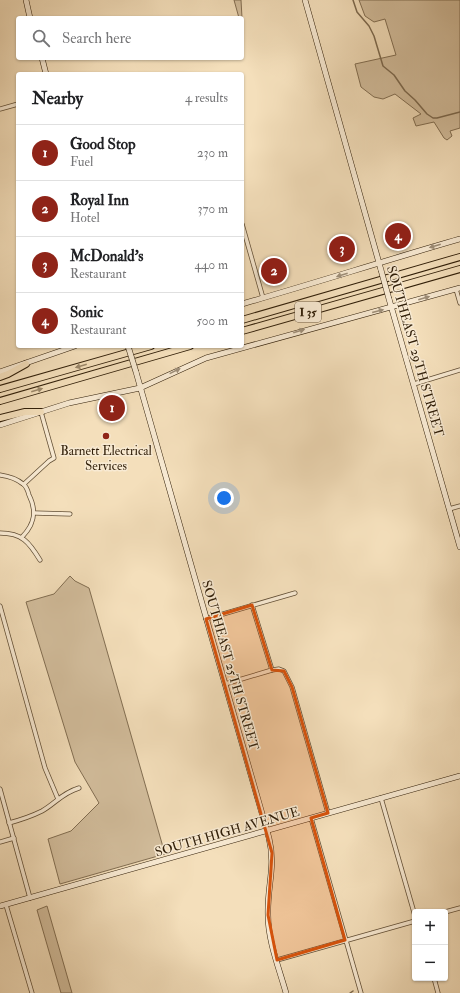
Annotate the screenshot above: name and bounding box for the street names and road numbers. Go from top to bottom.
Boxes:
street label: SOUTHEAST 29TH STREET [383,264,447,439]
road number: I 35 [295,302,321,322]
street label: SOUTHEAST 25TH STREET [198,578,262,752]
street label: SOUTH HIGH AVENUE [153,804,301,860]

